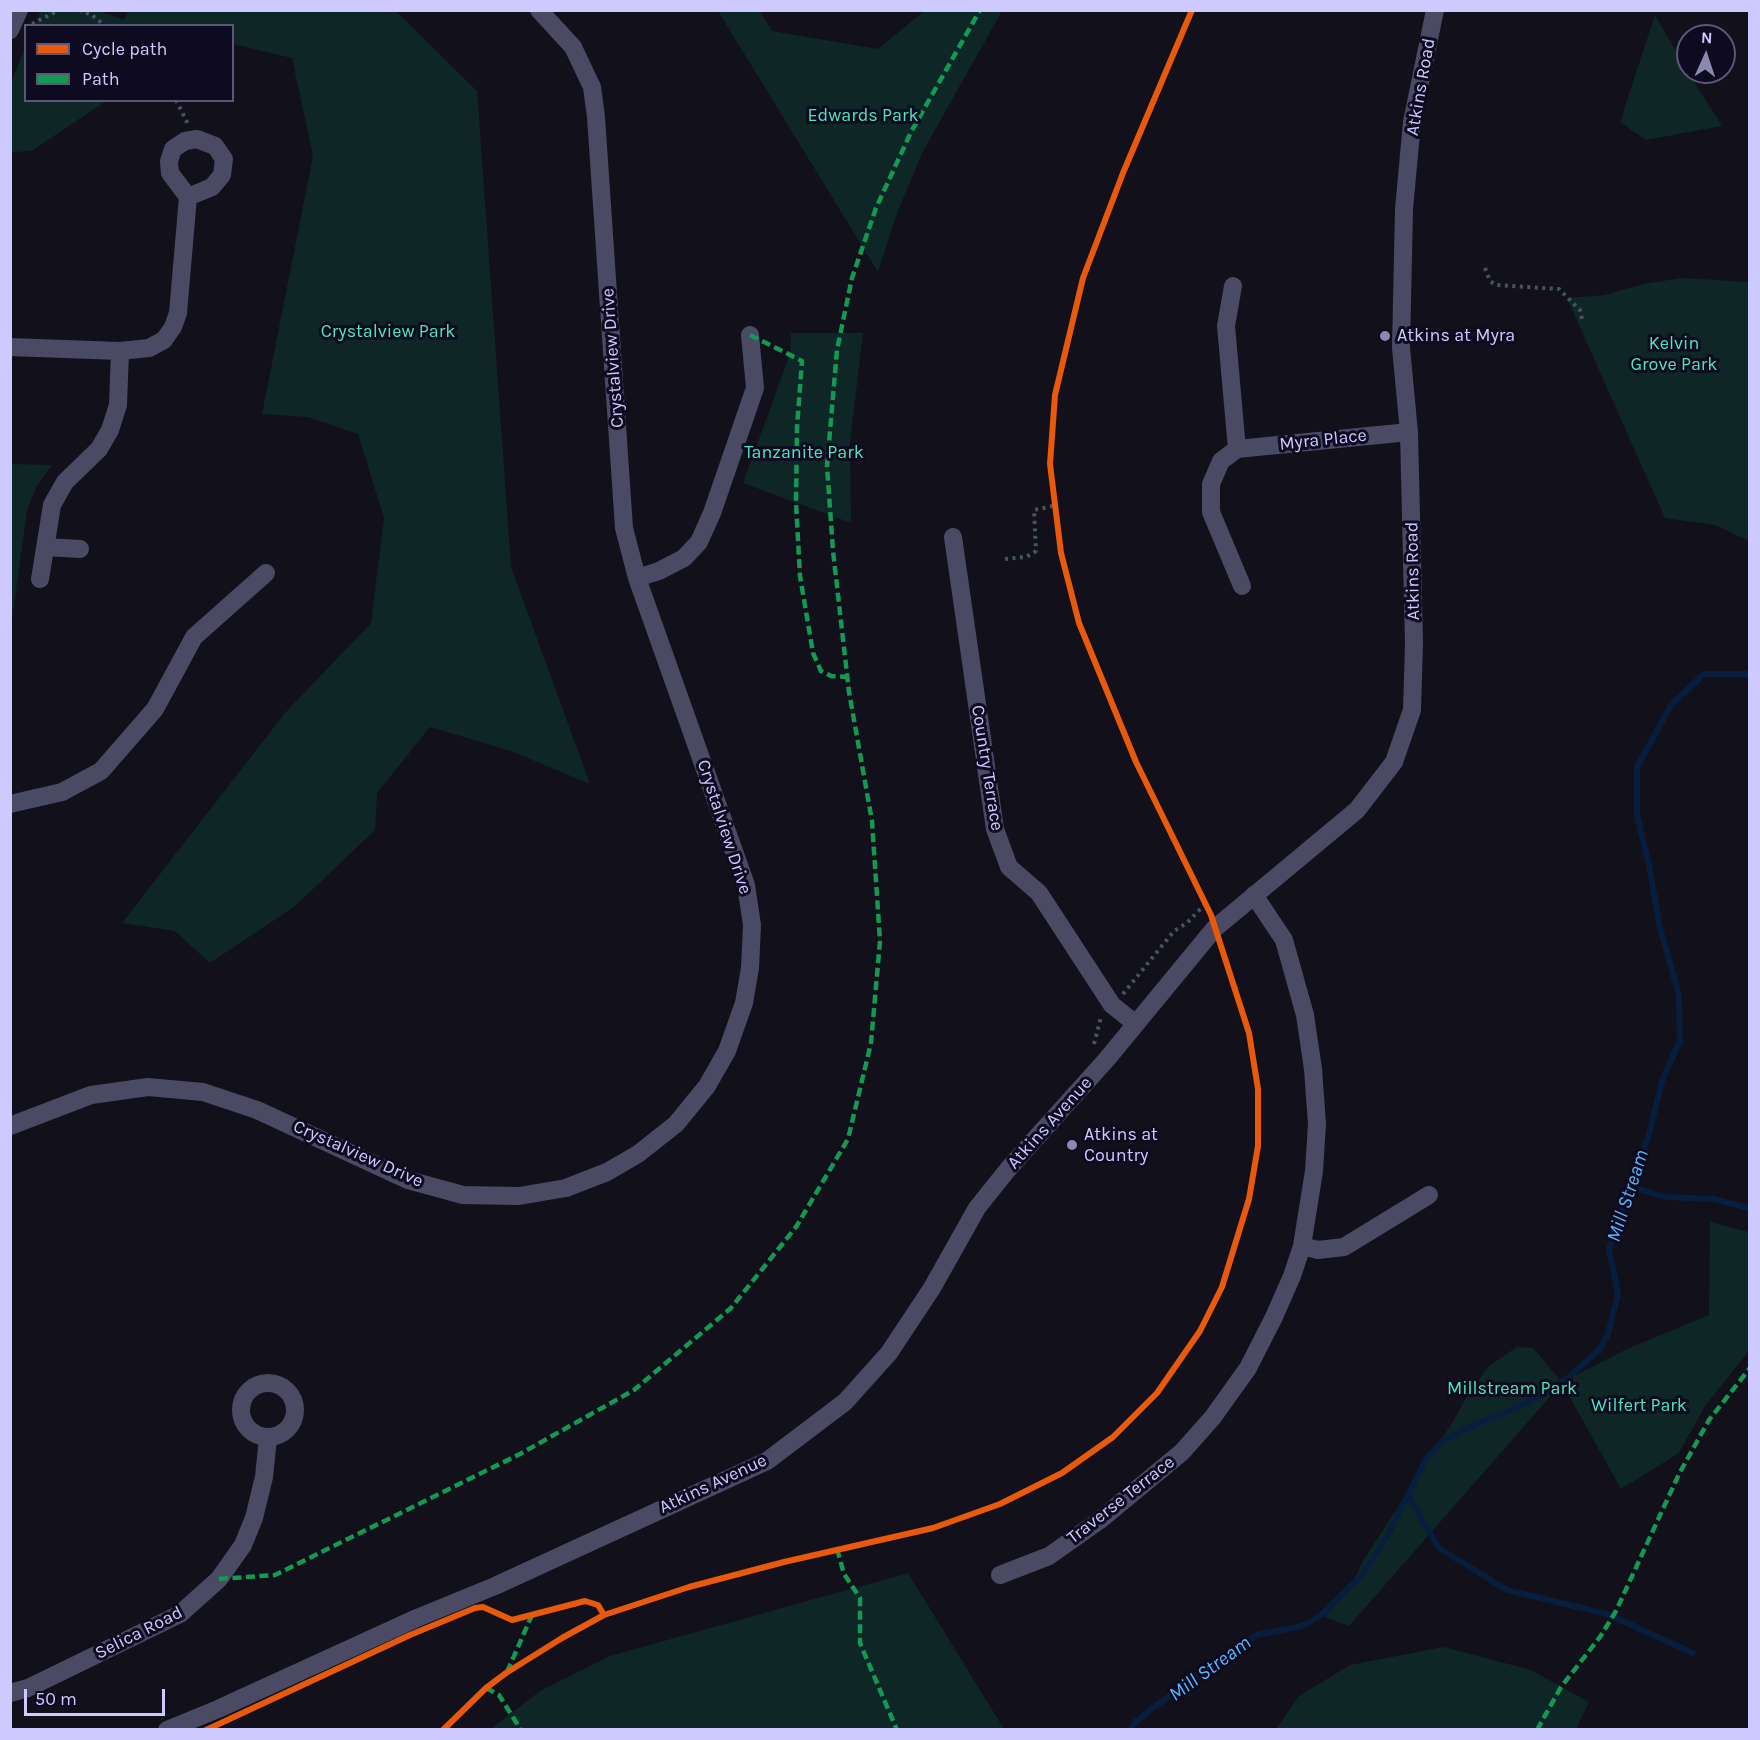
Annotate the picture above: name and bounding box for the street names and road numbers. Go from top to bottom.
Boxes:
street label: Atkins Road [1402,37,1440,137]
street label: Crystalview Drive [597,287,629,429]
street label: Myra Place [1278,425,1368,455]
street label: Atkins Road [1401,521,1425,621]
street label: Country Terrace [966,704,1008,832]
street label: Crystalview Drive [692,757,756,897]
street label: Atkins Avenue [1003,1073,1097,1173]
street label: Crystalview Drive [290,1116,426,1192]
street label: Atkins Avenue [656,1450,770,1518]
street label: Traverse Terrace [1063,1451,1179,1549]
street label: Selica Road [92,1602,186,1664]

